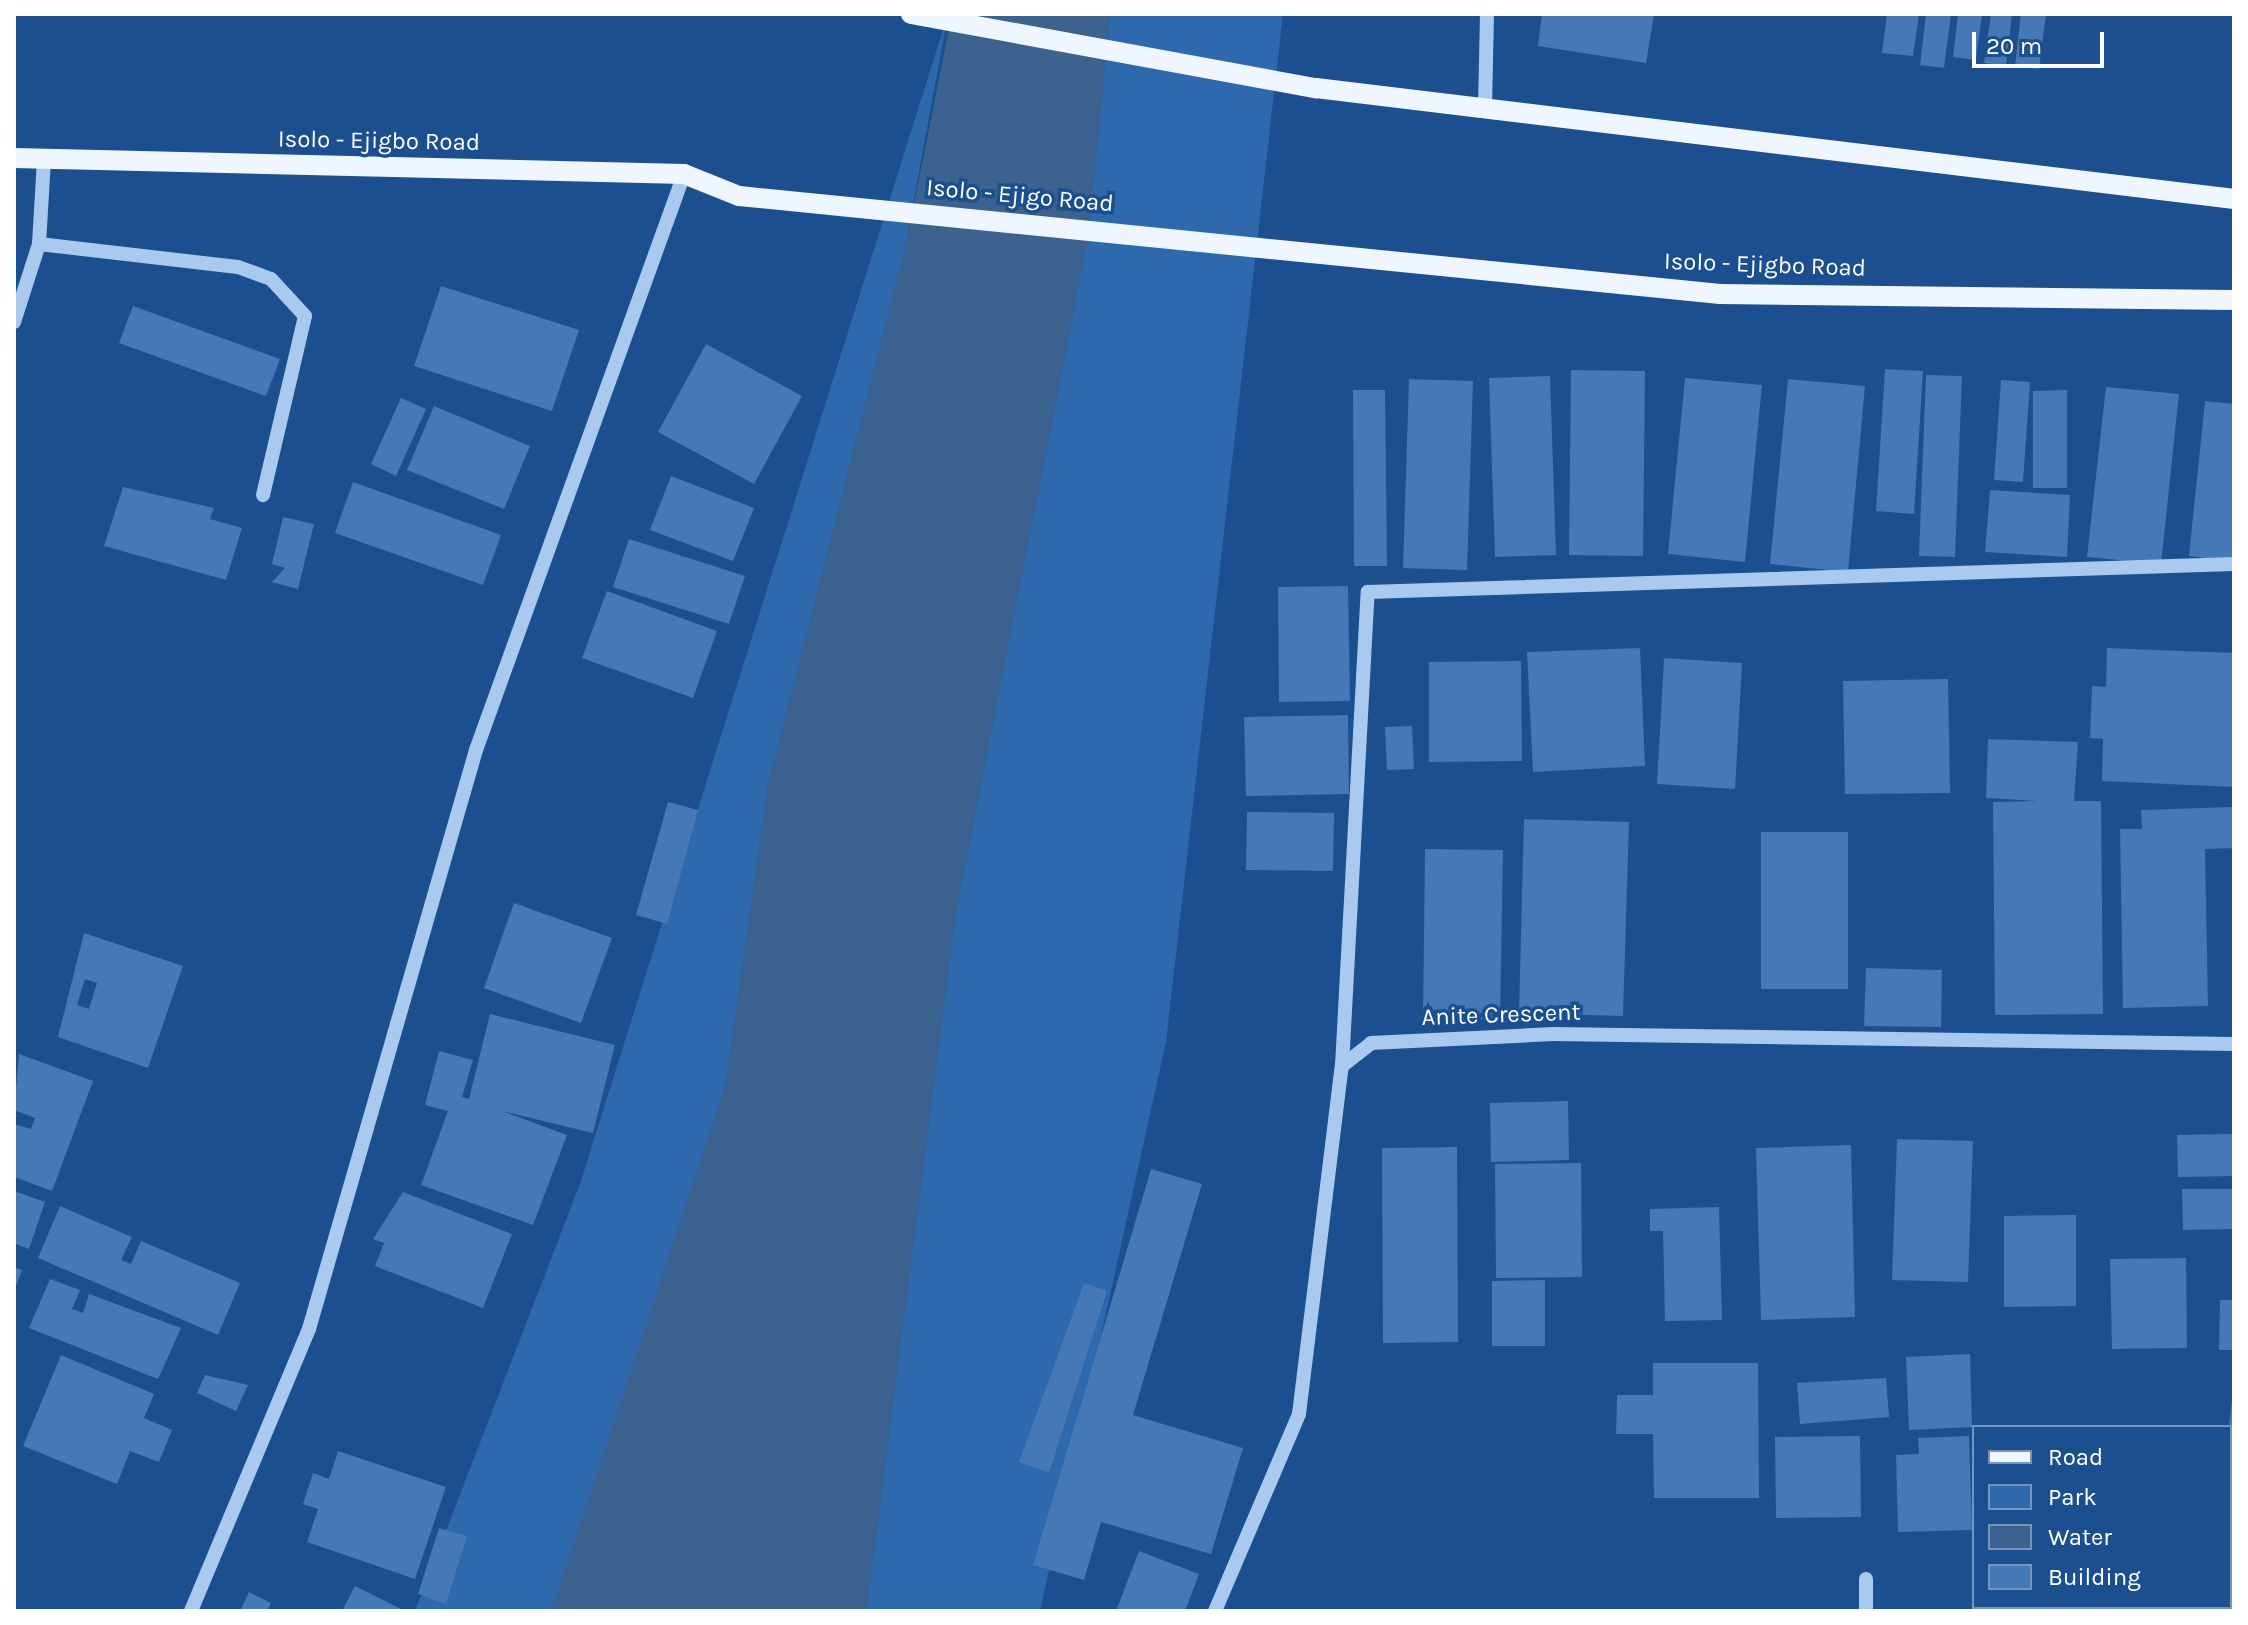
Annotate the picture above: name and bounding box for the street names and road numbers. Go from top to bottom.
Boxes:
street label: Isolo - Ejigbo Road [278,125,480,157]
street label: Isolo - Ejigo Road [925,173,1115,219]
street label: Isolo - Ejigbo Road [1664,247,1866,283]
street label: Anite Crescent [1421,998,1581,1032]

